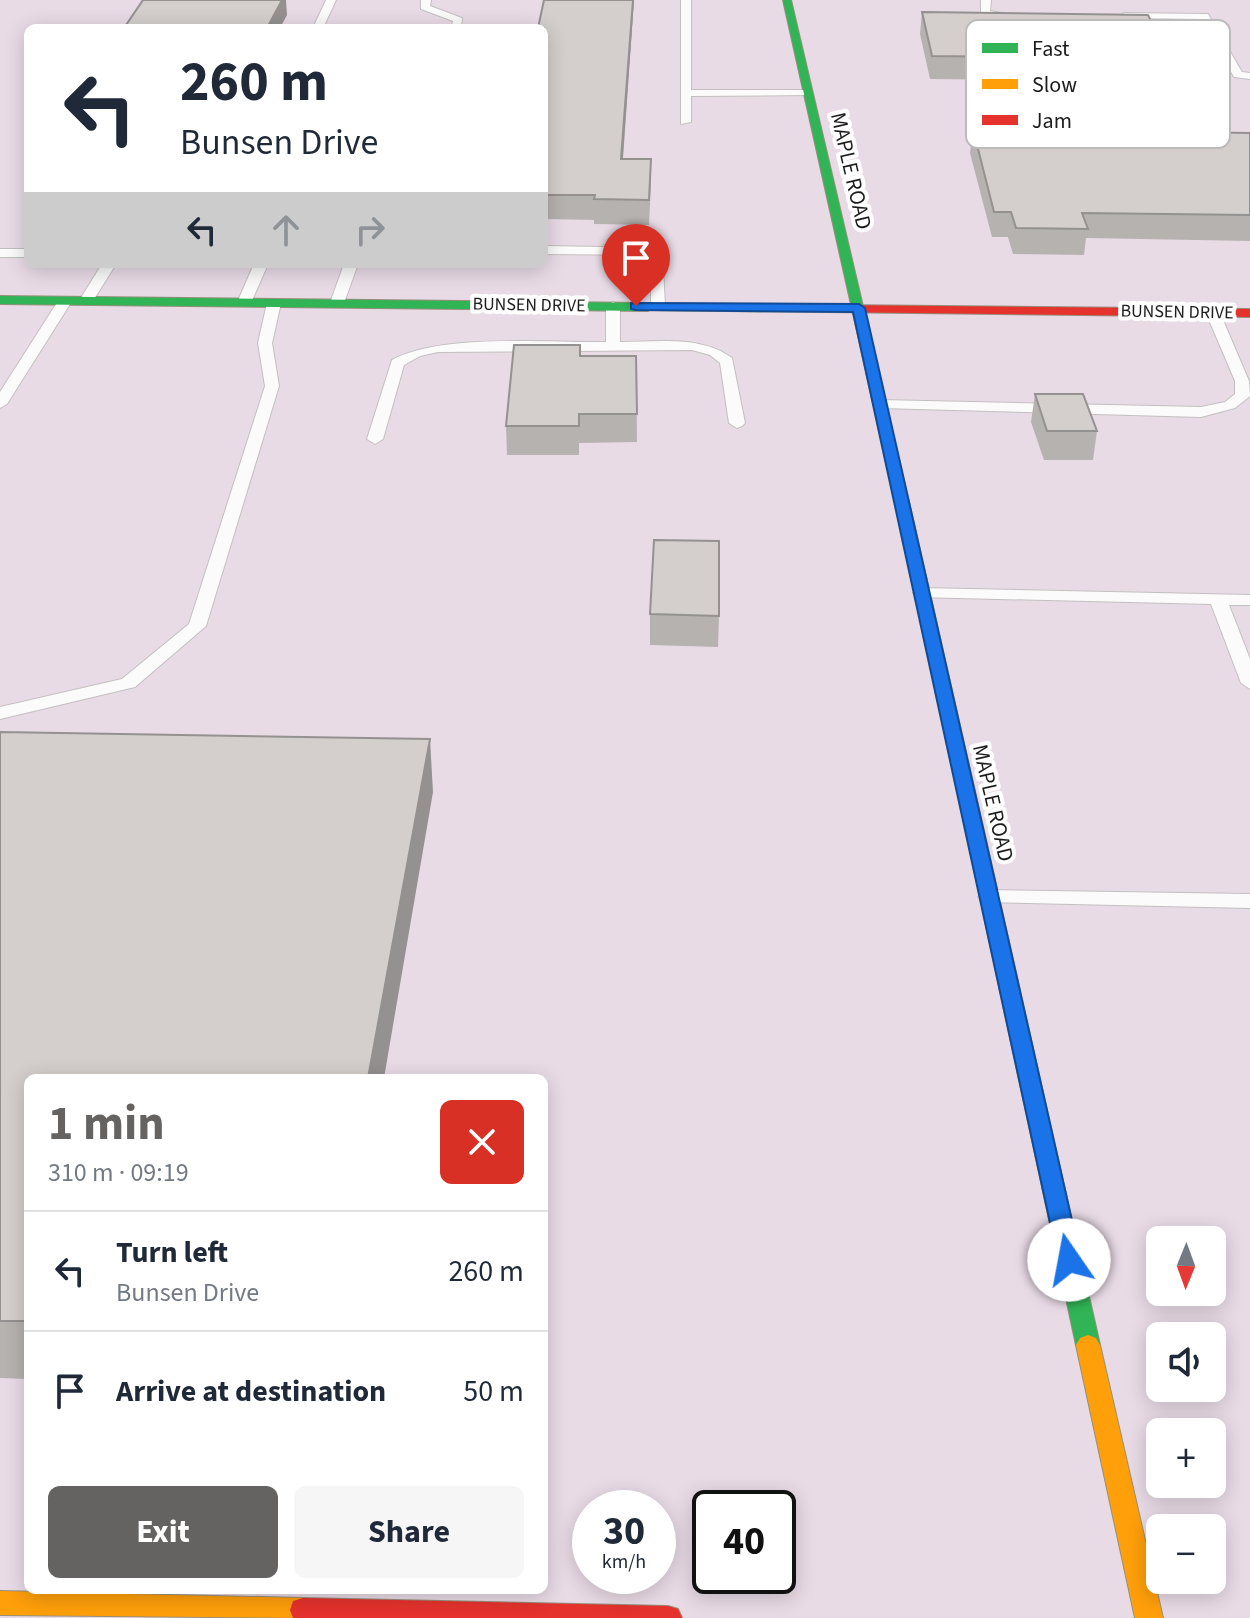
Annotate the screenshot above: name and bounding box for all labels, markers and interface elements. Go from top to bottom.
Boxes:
legend [966,20,1230,148]
text: Fast [1032,33,1070,65]
text: 260 m [180,43,328,122]
icon: left [48,56,152,160]
text: Slow [1032,69,1077,101]
text: Jam [1032,105,1072,137]
street label: MAPLE ROAD [822,109,880,233]
text: Bunsen Drive [180,117,378,168]
icon: left [180,208,224,252]
icon: ahead [264,208,308,252]
icon: right [348,208,392,252]
pin [602,224,670,306]
icon: arrive [614,236,658,280]
street label: BUNSEN DRIVE [472,292,586,318]
street label: BUNSEN DRIVE [1120,299,1234,325]
street label: MAPLE ROAD [964,741,1022,865]
text: 1 min [48,1090,165,1158]
button: close [440,1100,524,1184]
text: 310 m · 09:19 [48,1154,189,1191]
position arrow [1027,1218,1111,1302]
north arrow [1146,1226,1226,1306]
map controls [1146,1226,1226,1594]
text: Turn left [116,1231,228,1274]
icon: left [48,1249,92,1293]
text: 260 m [448,1250,524,1293]
text: Bunsen Drive [116,1274,259,1311]
button: sound [1146,1322,1226,1402]
icon: arrive [48,1369,92,1413]
text: Arrive at destination [116,1370,386,1413]
text: 50 m [463,1370,524,1413]
button: + [1146,1418,1226,1498]
button: Exit [48,1486,278,1578]
button: Share [294,1486,524,1578]
speed limit sign: 40 [692,1490,796,1594]
text: 30 [603,1503,645,1560]
button: − [1146,1514,1226,1594]
text: km/h [602,1548,646,1576]

